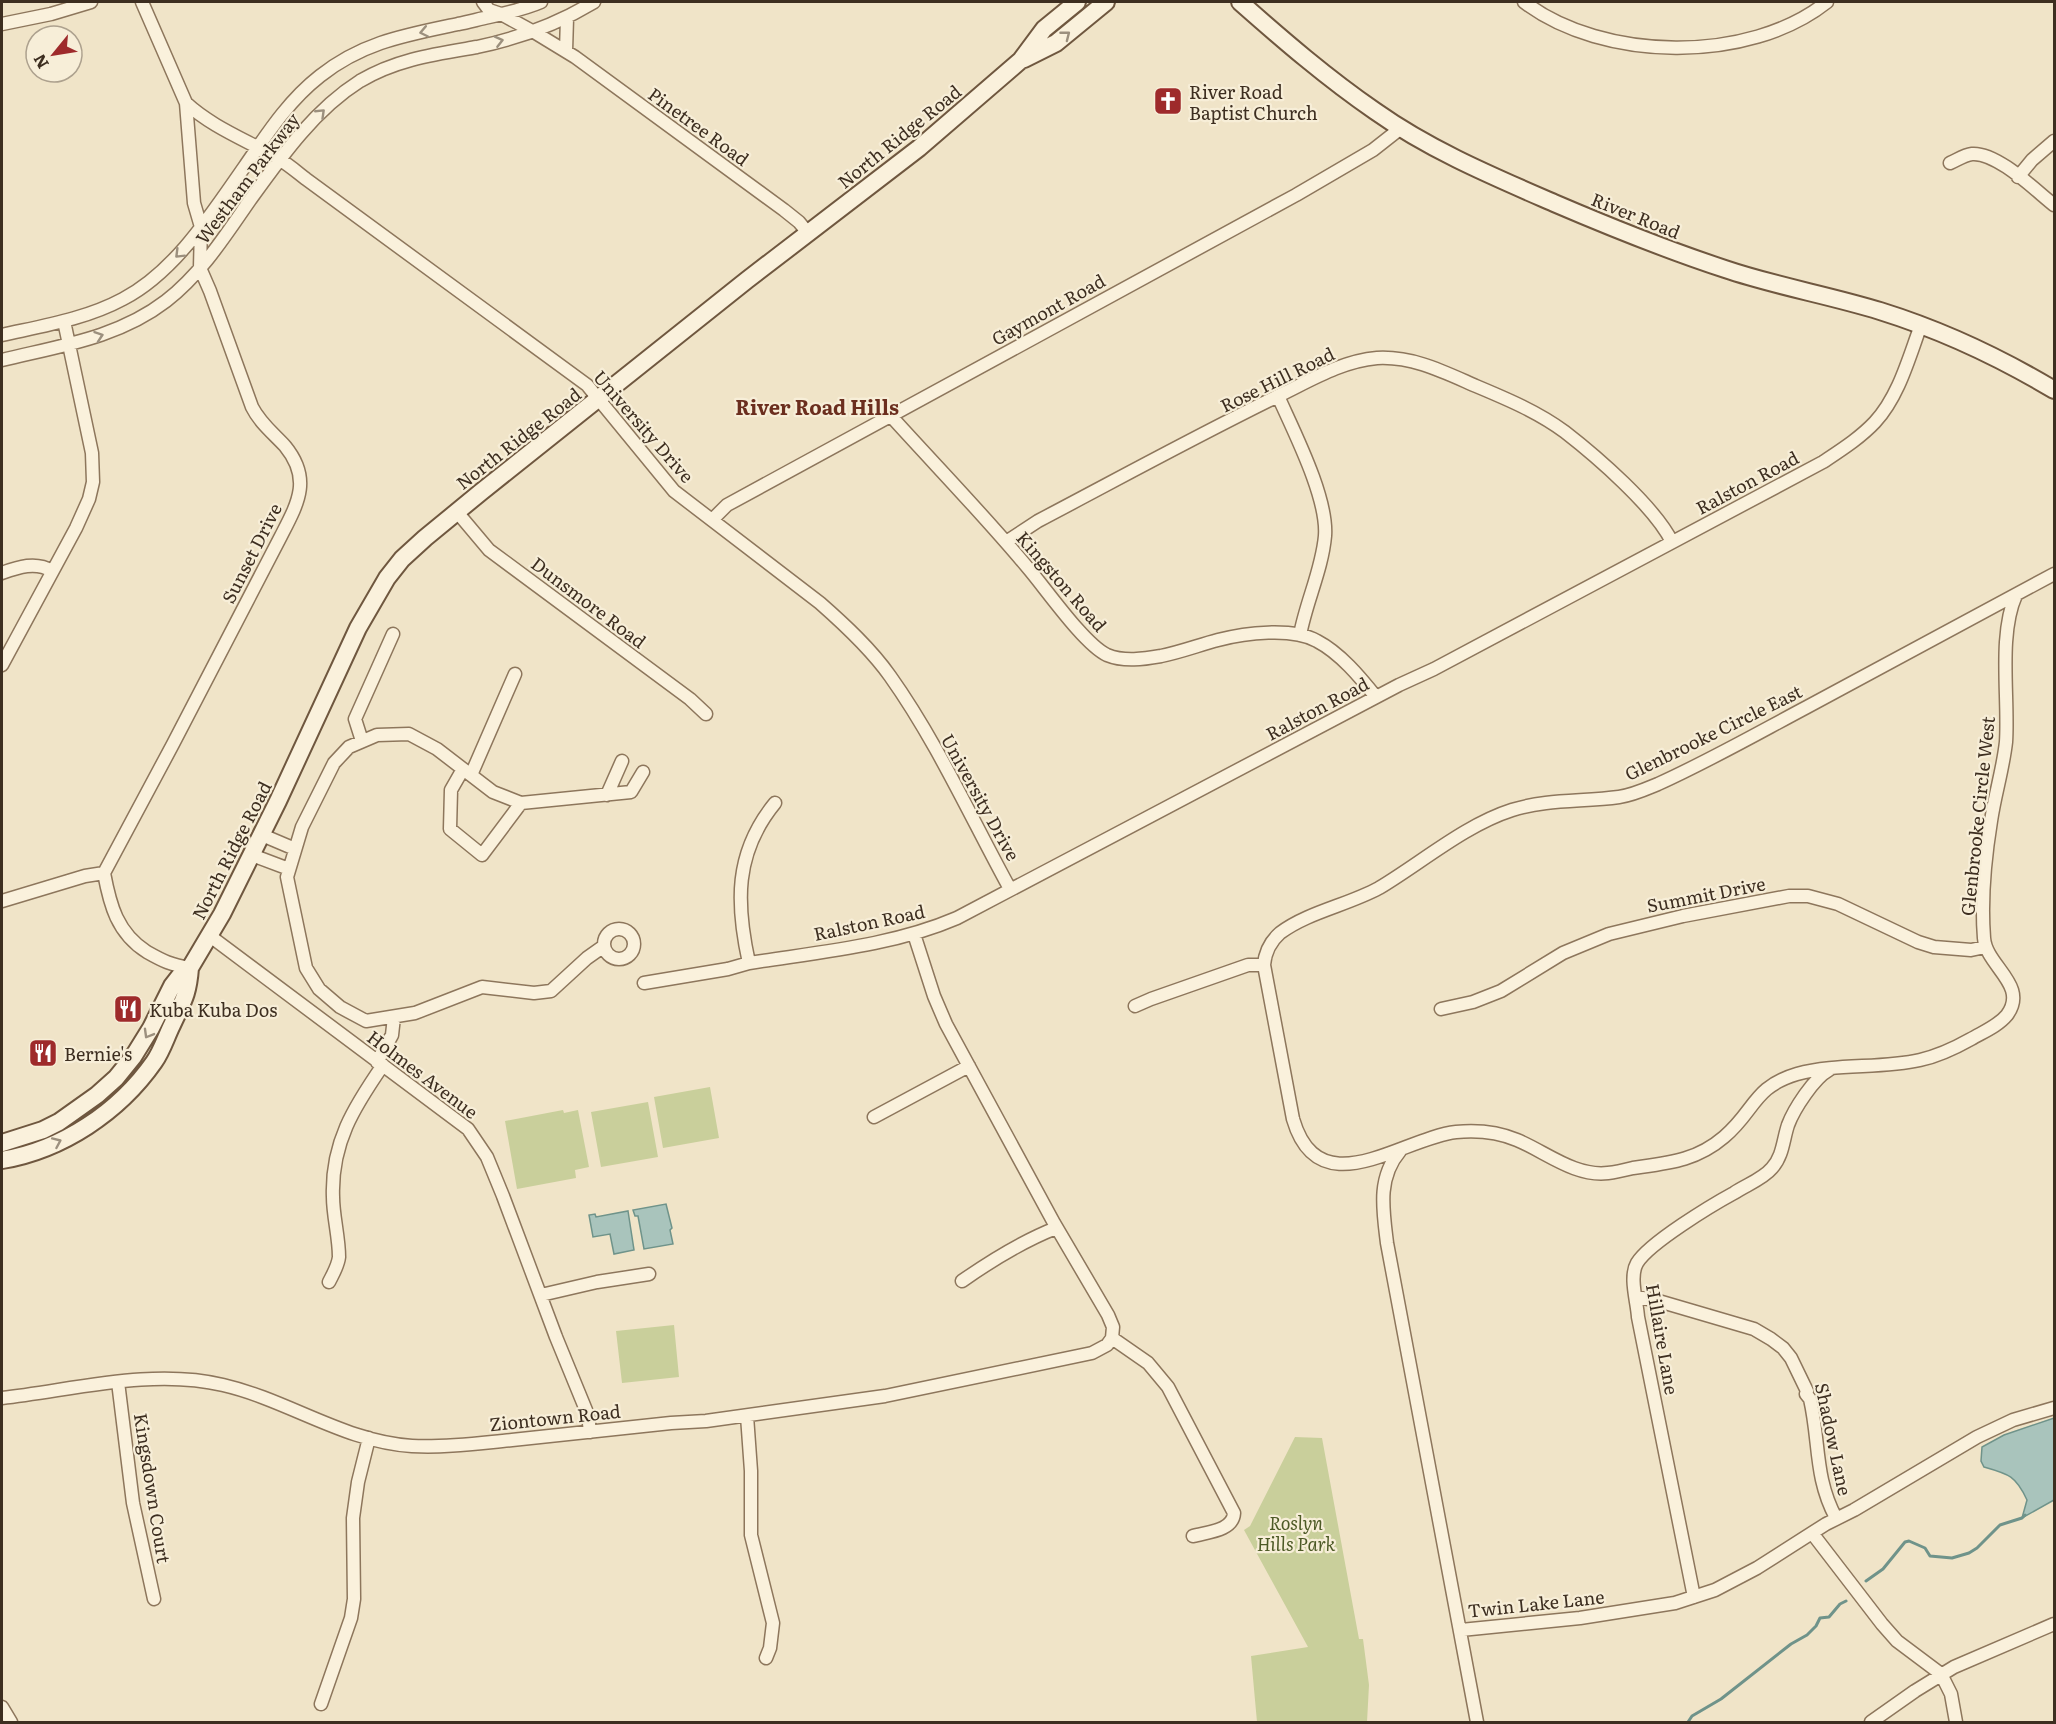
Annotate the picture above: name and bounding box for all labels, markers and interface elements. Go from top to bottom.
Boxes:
north arrow [24,24,84,84]
one-way arrow [419,24,429,37]
one-way arrow [1059,32,1070,43]
one-way arrow [493,36,503,49]
text: N [26,50,54,74]
street label: North Ridge Road [831,78,967,194]
place label: River Road Baptist Church [1189,78,1318,126]
street label: Pinetree Road [643,80,755,172]
church icon: River Road Baptist Church [1152,85,1184,117]
street label: Westham Parkway [189,106,306,249]
one-way arrow [314,109,325,120]
street label: River Road [1588,185,1684,245]
one-way arrow [176,246,187,257]
street label: Gaymont Road [986,267,1110,351]
one-way arrow [93,330,104,343]
street label: Rose Hill Road [1215,340,1339,418]
street label: University Drive [587,364,701,488]
street label: North Ridge Road [450,381,586,495]
district label: River Road Hills [735,391,899,421]
street label: Ralston Road [1691,444,1803,520]
street label: Sunset Drive [214,498,288,608]
street label: Kingston Road [1011,525,1113,637]
street label: Dunsmore Road [526,550,652,654]
street label: Ralston Road [1261,670,1373,746]
street label: Glenbrooke Circle East [1620,677,1807,787]
street label: Glenbrooke Circle West [1953,714,2001,917]
street label: University Drive [935,729,1027,865]
street label: North Ridge Road [184,776,278,924]
street label: Summit Drive [1644,869,1768,919]
street label: Ralston Road [811,897,927,947]
restaurant icon: Kuba Kuba Dos [112,993,144,1025]
place label: Kuba Kuba Dos [149,996,277,1023]
street label: Holmes Avenue [362,1023,484,1125]
one-way arrow [143,1028,155,1038]
restaurant icon: Bernie's [27,1037,59,1069]
place label: Bernie's [64,1040,132,1067]
one-way arrow [51,1138,62,1150]
street label: Hillaire Lane [1640,1281,1686,1397]
street label: Shadow Lane [1809,1380,1859,1498]
street label: Ziontown Road [488,1397,622,1437]
street label: Kingsdown Court [128,1411,178,1566]
park label: Roslyn Hills Park [1257,1509,1335,1557]
street label: Twin Lake Lane [1466,1582,1606,1624]

